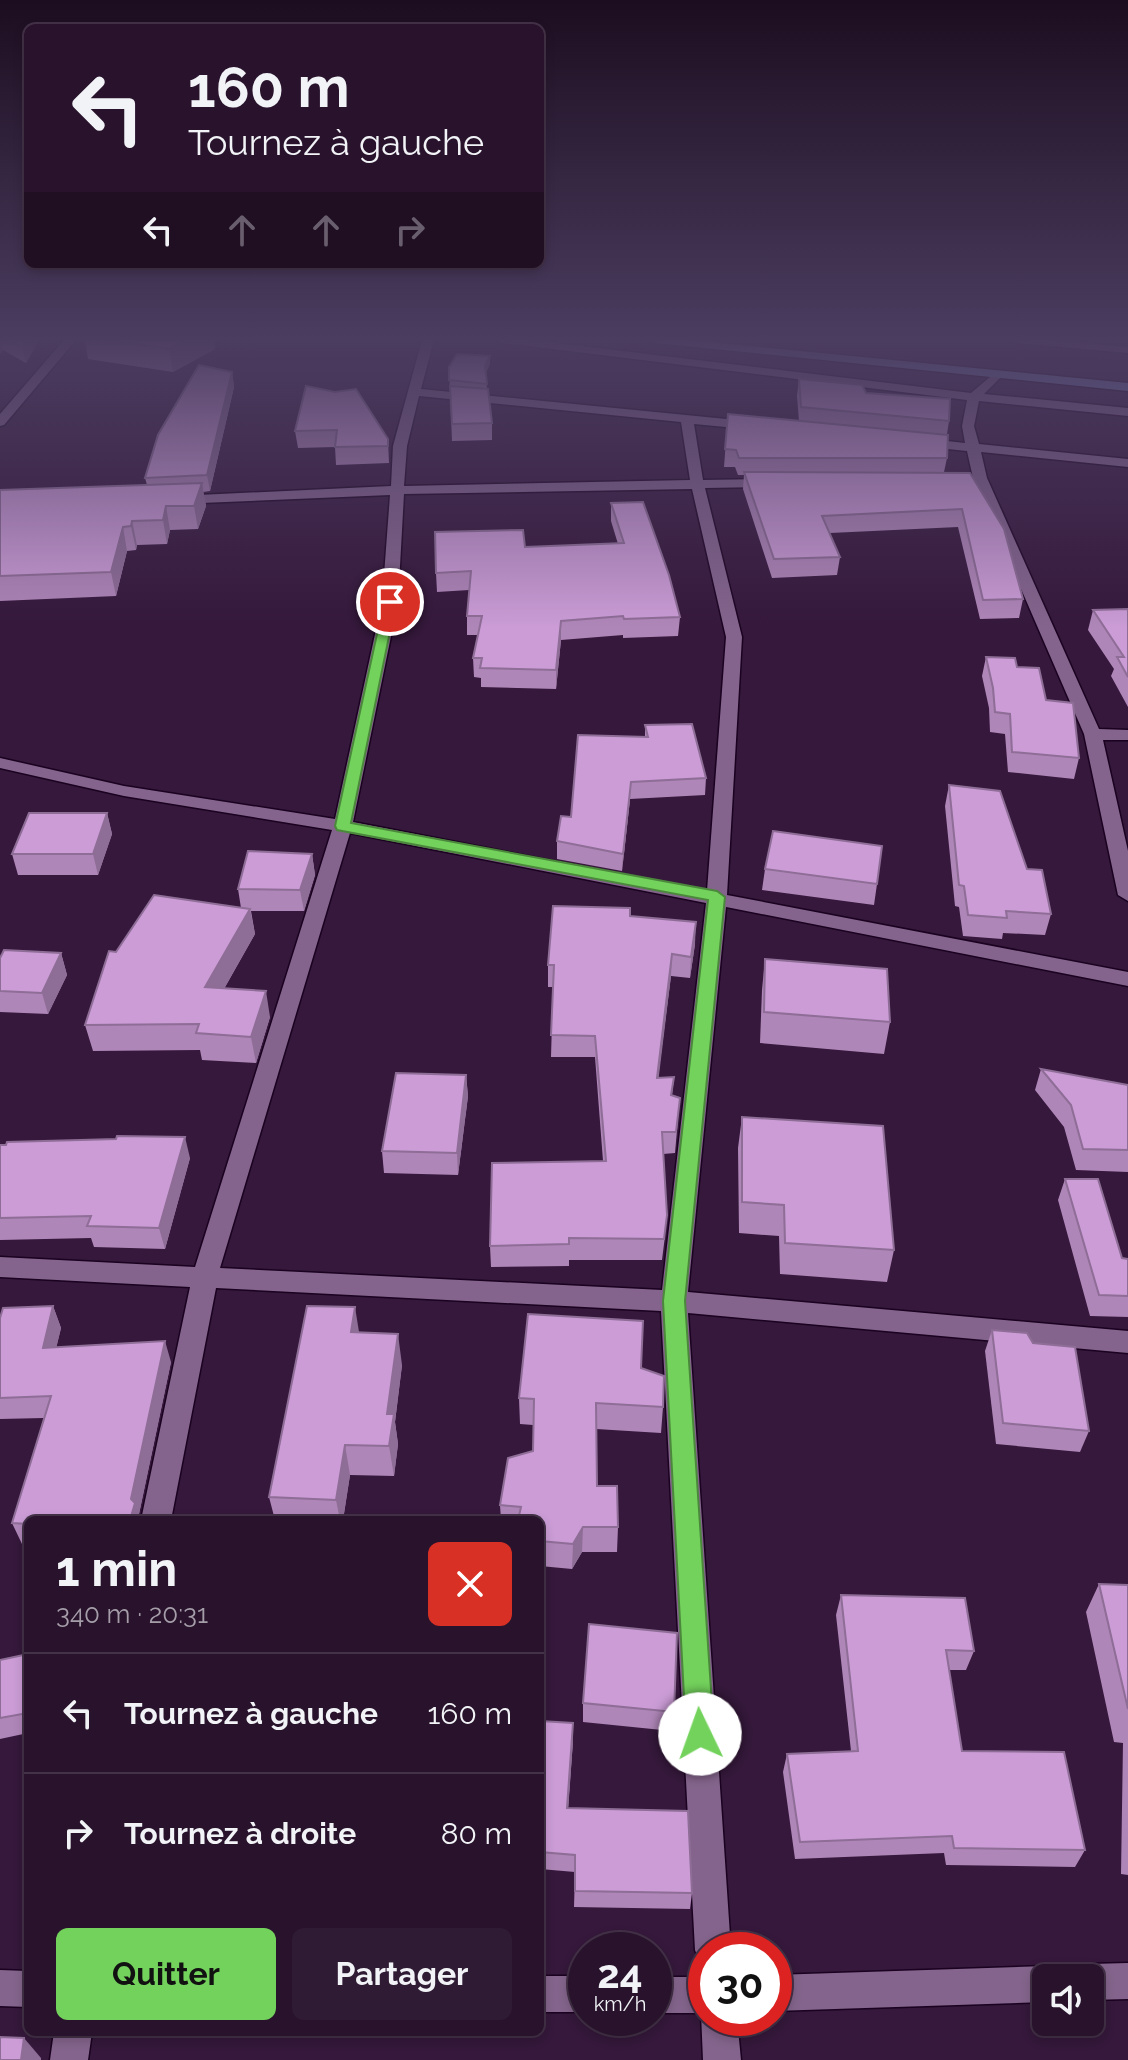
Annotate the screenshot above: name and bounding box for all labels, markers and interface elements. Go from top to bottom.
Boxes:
text: 160 m [188,54,350,120]
icon: left [56,56,160,160]
text: Tournez à gauche [188,121,484,163]
icon: left [136,208,180,252]
icon: ahead [220,208,264,252]
icon: ahead [304,208,348,252]
icon: right [388,208,432,252]
pin [356,568,424,636]
icon: arrive [368,580,412,624]
text: 1 min [56,1541,177,1597]
button: close [428,1542,512,1626]
text: 340 m · 20:31 [56,1599,208,1629]
icon: left [56,1691,100,1735]
position arrow [658,1692,742,1776]
text: Tournez à gauche [124,1696,378,1731]
text: 160 m [427,1696,512,1731]
icon: right [56,1811,100,1855]
text: Tournez à droite [124,1816,356,1851]
text: 80 m [441,1816,512,1851]
button: Quitter [56,1928,276,2020]
button: Partager [292,1928,512,2020]
speed limit sign: 30 [688,1932,792,2036]
text: 24 [597,1950,643,1997]
map controls [1032,1964,1104,2036]
button: sound [1032,1964,1104,2036]
text: km/h [594,1992,646,2016]

